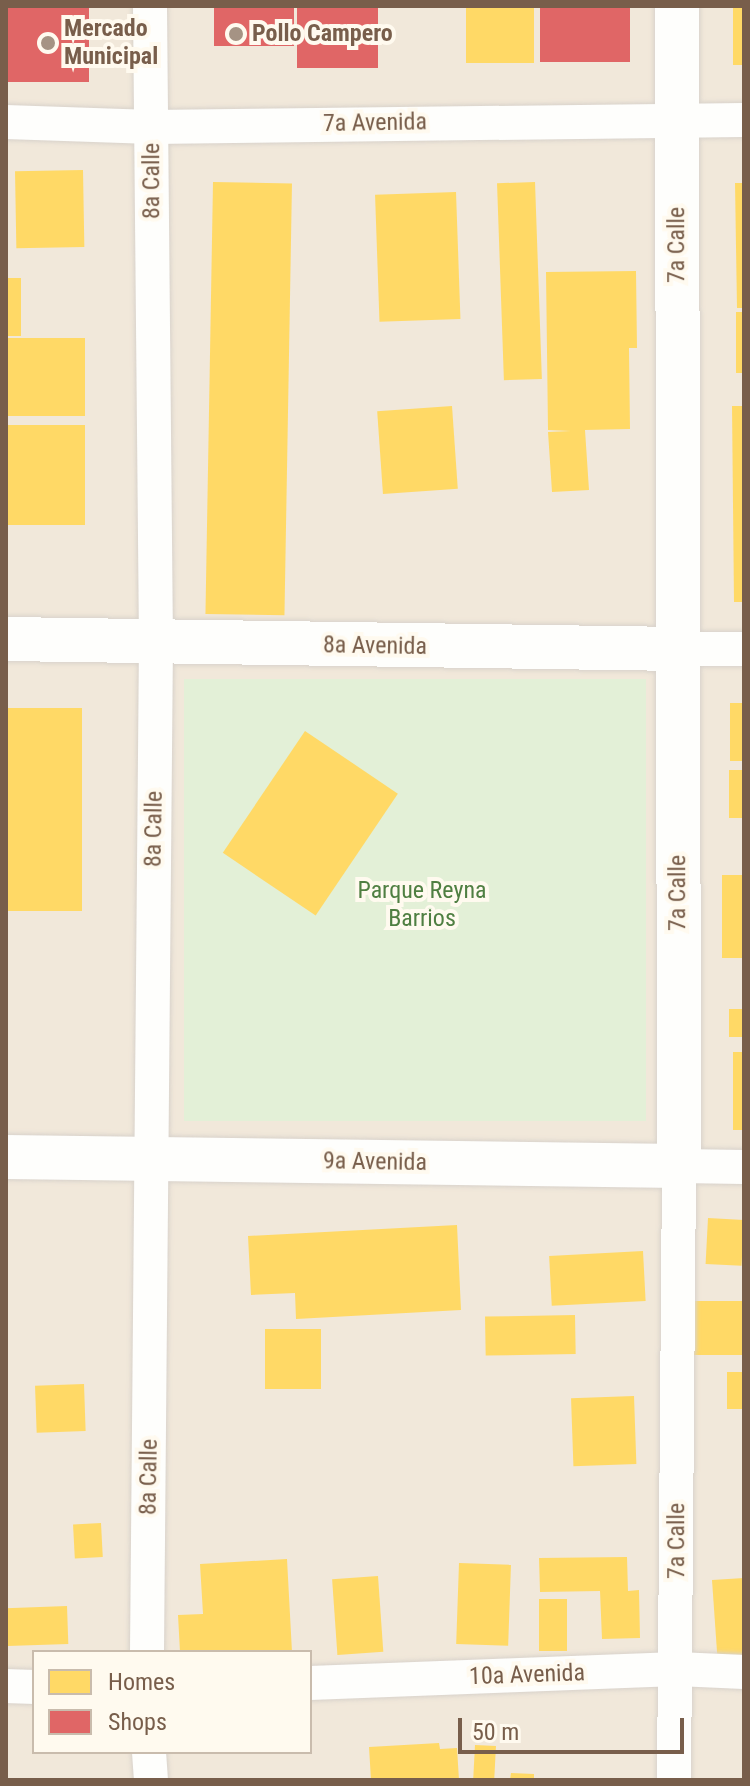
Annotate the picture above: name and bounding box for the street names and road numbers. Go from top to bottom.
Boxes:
street label: 7a Avenida [323,108,427,138]
street label: 8a Calle [138,143,166,219]
street label: 7a Calle [663,207,691,283]
street label: 8a Avenida [323,631,427,661]
street label: 8a Calle [139,791,169,867]
street label: 7a Calle [664,855,692,931]
street label: 9a Avenida [323,1147,427,1177]
street label: 8a Calle [134,1439,164,1515]
street label: 7a Calle [663,1503,691,1579]
street label: 10a Avenida [469,1659,585,1691]

